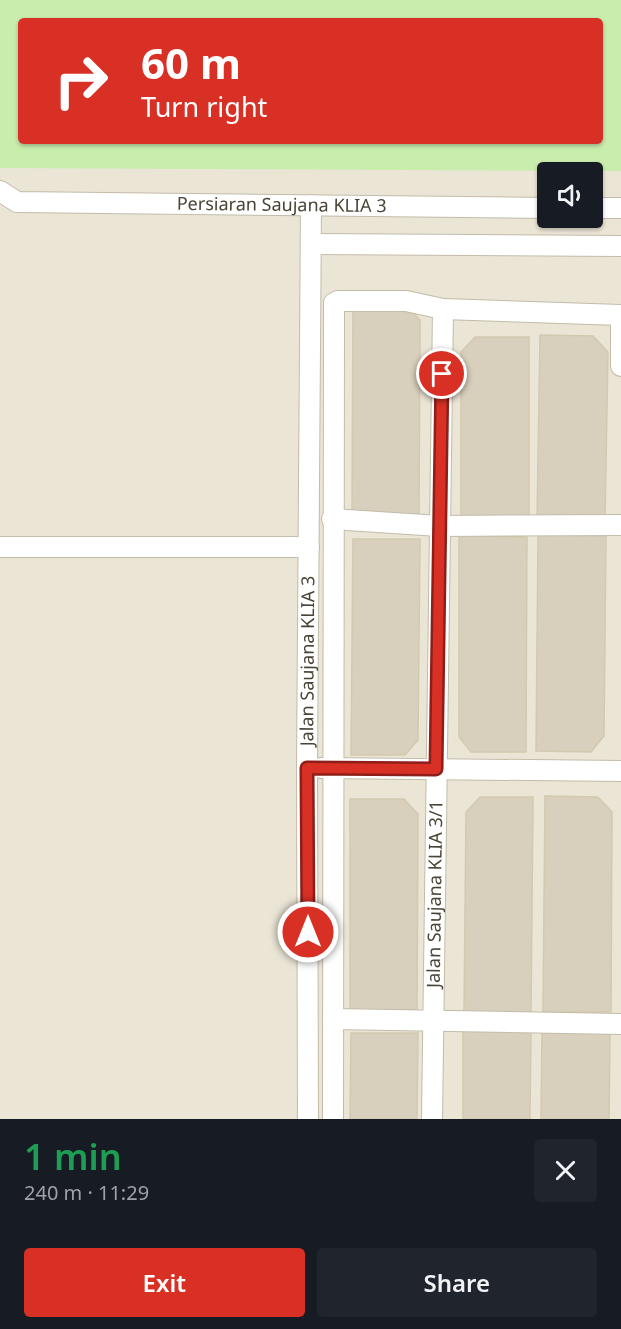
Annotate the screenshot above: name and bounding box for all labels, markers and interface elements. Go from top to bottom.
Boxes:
text: 60 m [141,34,241,91]
icon: right [42,42,120,120]
text: Turn right [141,88,267,125]
map controls [537,162,603,228]
button: sound [537,162,603,228]
street label: Persiaran Saujana KLIA 3 [177,191,387,217]
pin [416,348,467,399]
icon: arrive [425,357,458,390]
street label: Jalan Saujana KLIA 3 [294,576,319,748]
street label: Jalan Saujana KLIA 3/1 [421,800,447,990]
position arrow [276,900,340,964]
text: 1 min [24,1132,122,1181]
button: close [534,1139,597,1202]
text: 240 m · 11:29 [24,1179,149,1206]
button: Exit [24,1248,305,1317]
button: Share [317,1248,597,1317]

